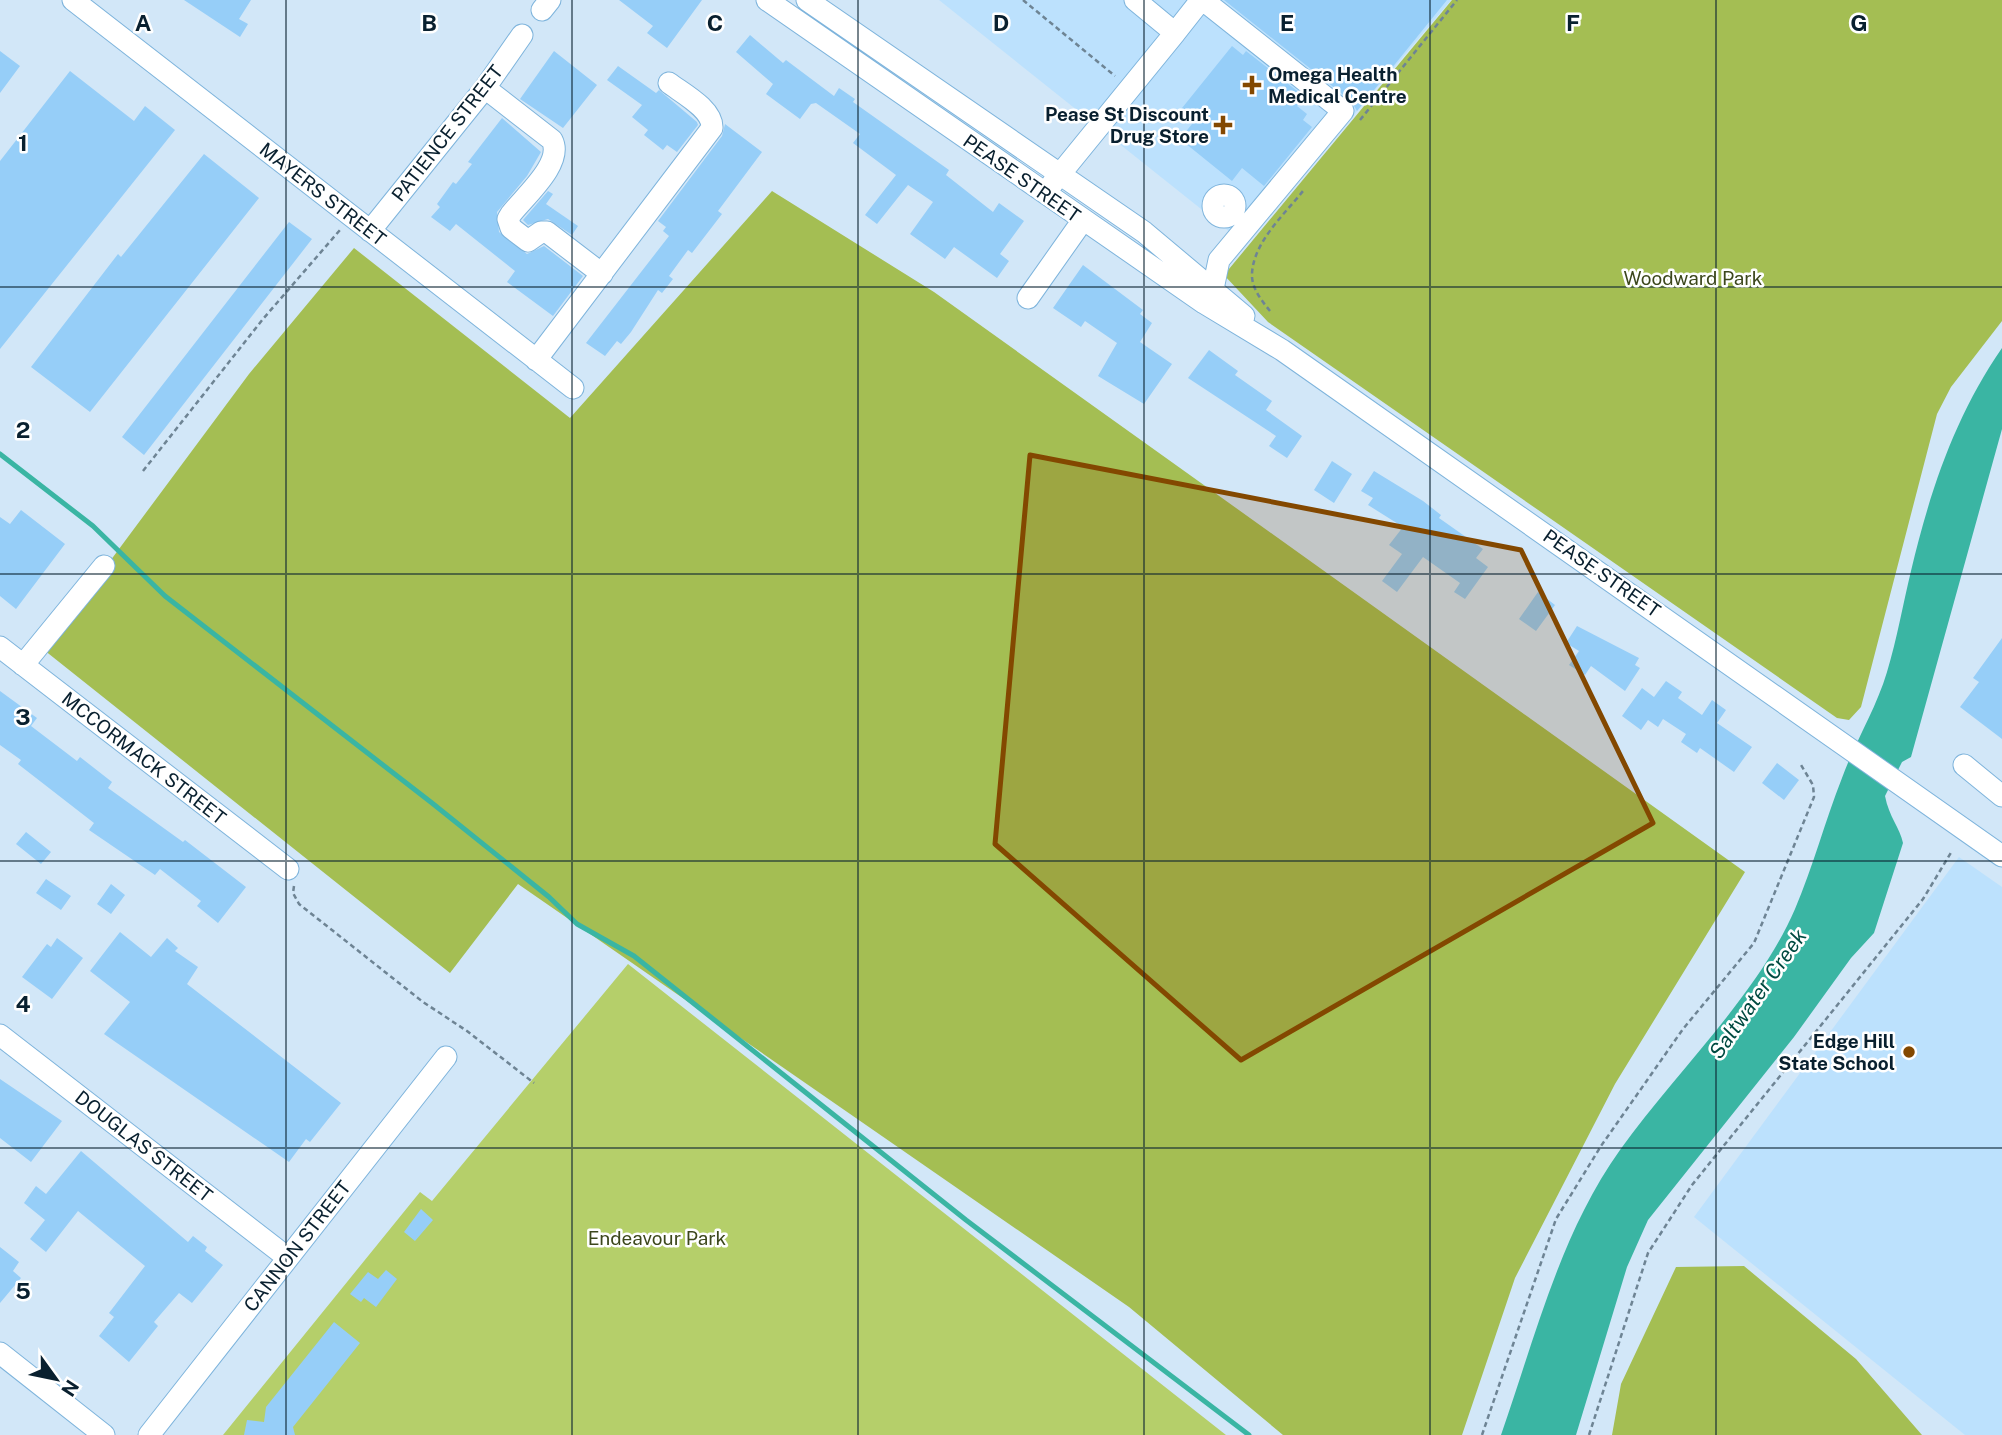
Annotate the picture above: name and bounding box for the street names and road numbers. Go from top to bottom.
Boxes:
street label: PATIENCE STREET [387,60,507,206]
street label: PEASE STREET [959,129,1085,227]
street label: MAYERS STREET [256,138,390,250]
street label: PEASE STREET [1539,524,1665,622]
street label: MCCORMACK STREET [58,687,230,829]
street label: DOUGLAS STREET [71,1086,217,1206]
street label: CANNON STREET [239,1176,355,1316]

